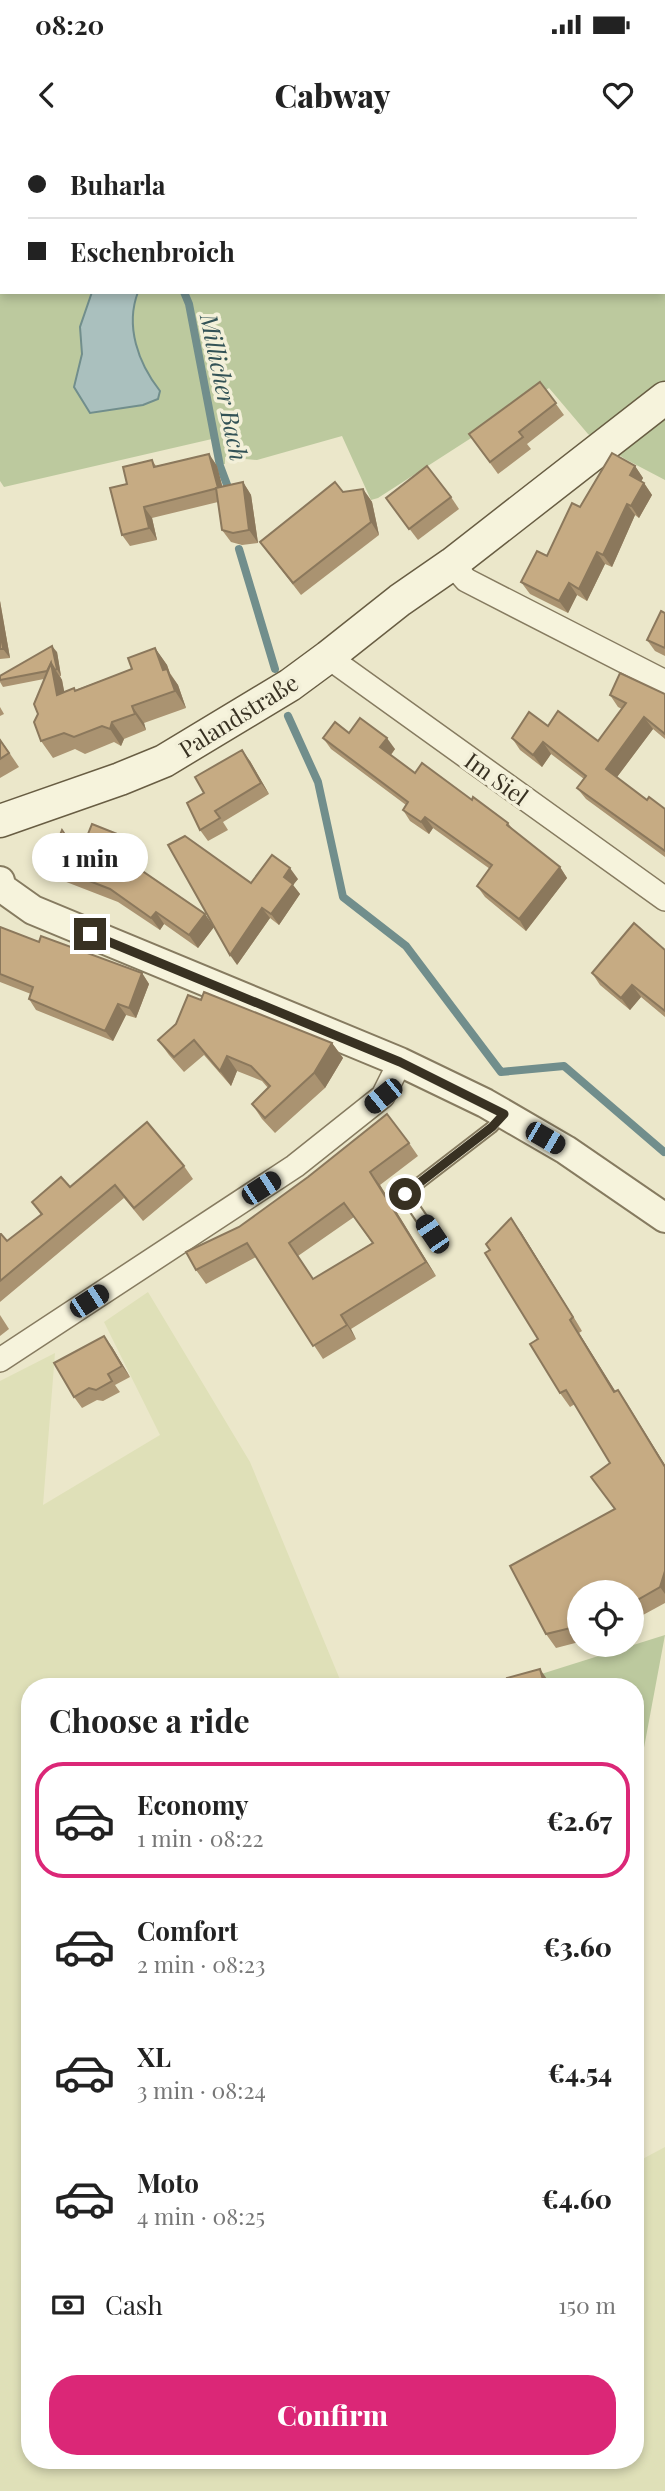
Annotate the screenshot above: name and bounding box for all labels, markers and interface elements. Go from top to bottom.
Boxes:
text: 08:20 [35,7,104,42]
text: Cabway [274,73,391,116]
icon: back [28,76,66,114]
icon: heart [599,76,637,114]
text: Buharla [70,167,166,202]
text: Eschenbroich [70,234,235,269]
water label: Millicher Bach [194,310,256,464]
street label: Palandstraße [173,666,303,764]
street label: Im Siel [459,744,535,812]
callout: 1 min [32,832,148,882]
text: 1 min [62,842,118,873]
route end [74,918,106,950]
car [361,1075,406,1117]
car [522,1118,569,1158]
car [238,1168,285,1208]
route start [389,1178,421,1210]
car [412,1211,453,1257]
car [66,1281,113,1321]
map controls [567,1580,644,1657]
button: locate [567,1580,644,1657]
text: Choose a ride [49,1698,250,1741]
text: Economy [137,1787,248,1822]
icon: car [53,1789,116,1852]
text: €2.67 [546,1803,612,1838]
text: 1 min · 08:22 [137,1822,264,1853]
text: Comfort [137,1913,238,1948]
icon: car [53,1915,116,1978]
text: €3.60 [543,1929,612,1964]
text: 2 min · 08:23 [137,1948,265,1979]
text: XL [137,2039,171,2074]
icon: car [53,2041,116,2104]
text: €4.54 [548,2055,612,2090]
text: 3 min · 08:24 [137,2074,266,2105]
text: Moto [137,2165,199,2200]
icon: car [53,2167,116,2230]
text: €4.60 [542,2181,612,2216]
text: 4 min · 08:25 [137,2200,265,2231]
icon: cash [49,2286,87,2324]
text: Cash [105,2287,163,2322]
text: 150 m [558,2289,616,2320]
button: Confirm [49,2375,616,2455]

